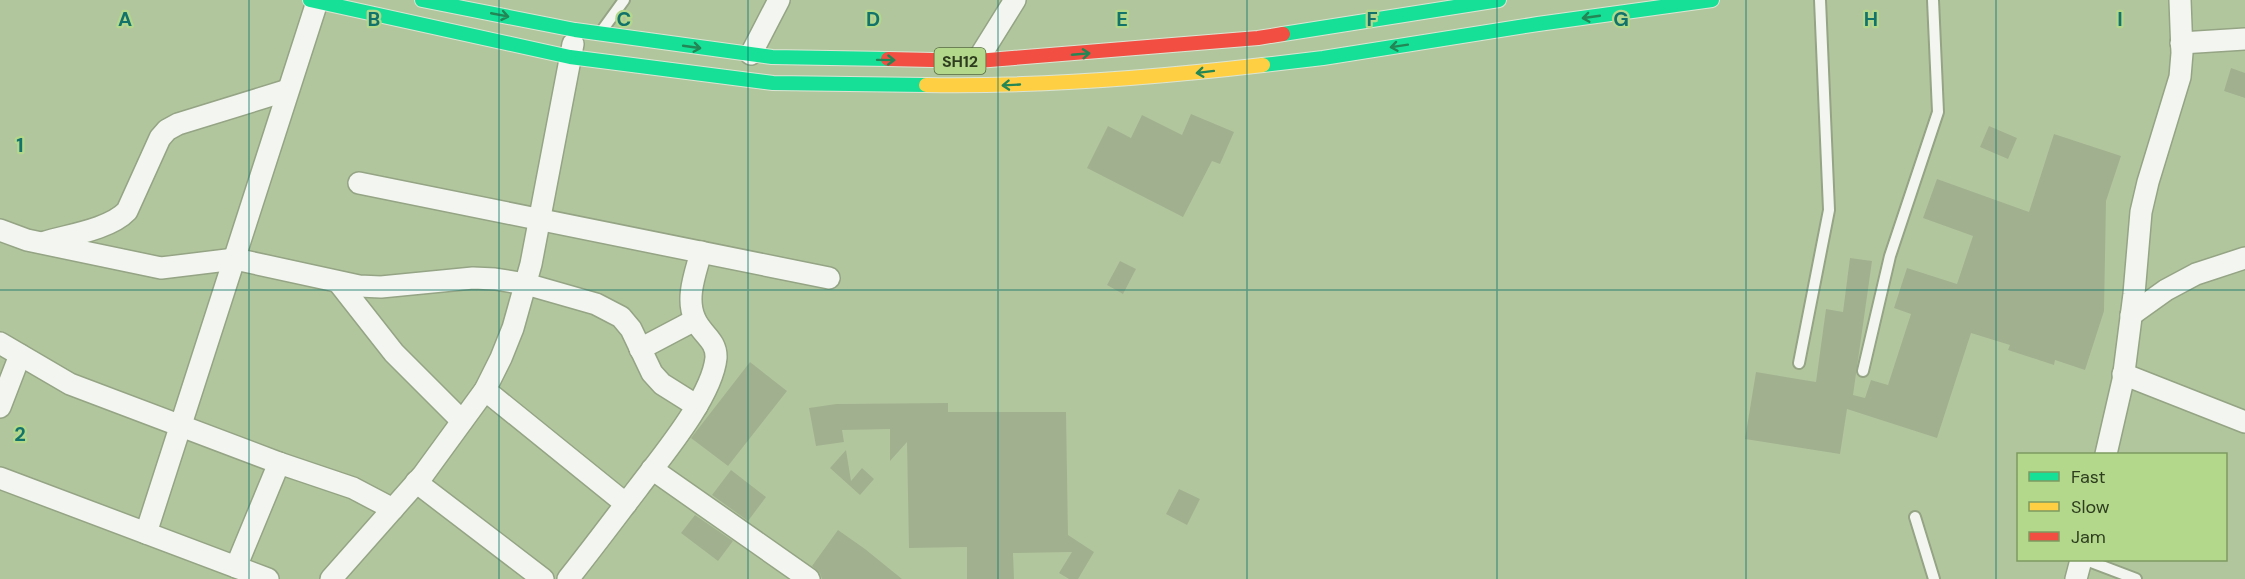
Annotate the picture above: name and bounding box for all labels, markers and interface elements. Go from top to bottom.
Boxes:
text: A [118,6,132,32]
text: B [368,6,380,32]
text: C [617,6,631,32]
text: D [866,6,880,32]
text: E [1116,6,1128,32]
text: F [1366,6,1378,32]
text: G [1613,6,1629,32]
text: H [1864,6,1878,32]
text: I [2117,6,2123,32]
one-way arrow [489,10,509,21]
one-way arrow [1582,11,1602,22]
one-way arrow [682,41,702,52]
one-way arrow [1389,41,1409,52]
road number: SH12 [934,48,986,74]
one-way arrow [1071,48,1091,59]
one-way arrow [876,54,896,65]
one-way arrow [1196,67,1216,78]
one-way arrow [1001,80,1021,91]
text: 1 [16,132,24,158]
text: 2 [14,421,26,447]
legend [2017,453,2227,561]
text: Fast [2071,465,2106,489]
text: Slow [2071,495,2110,519]
text: Jam [2071,525,2106,549]

